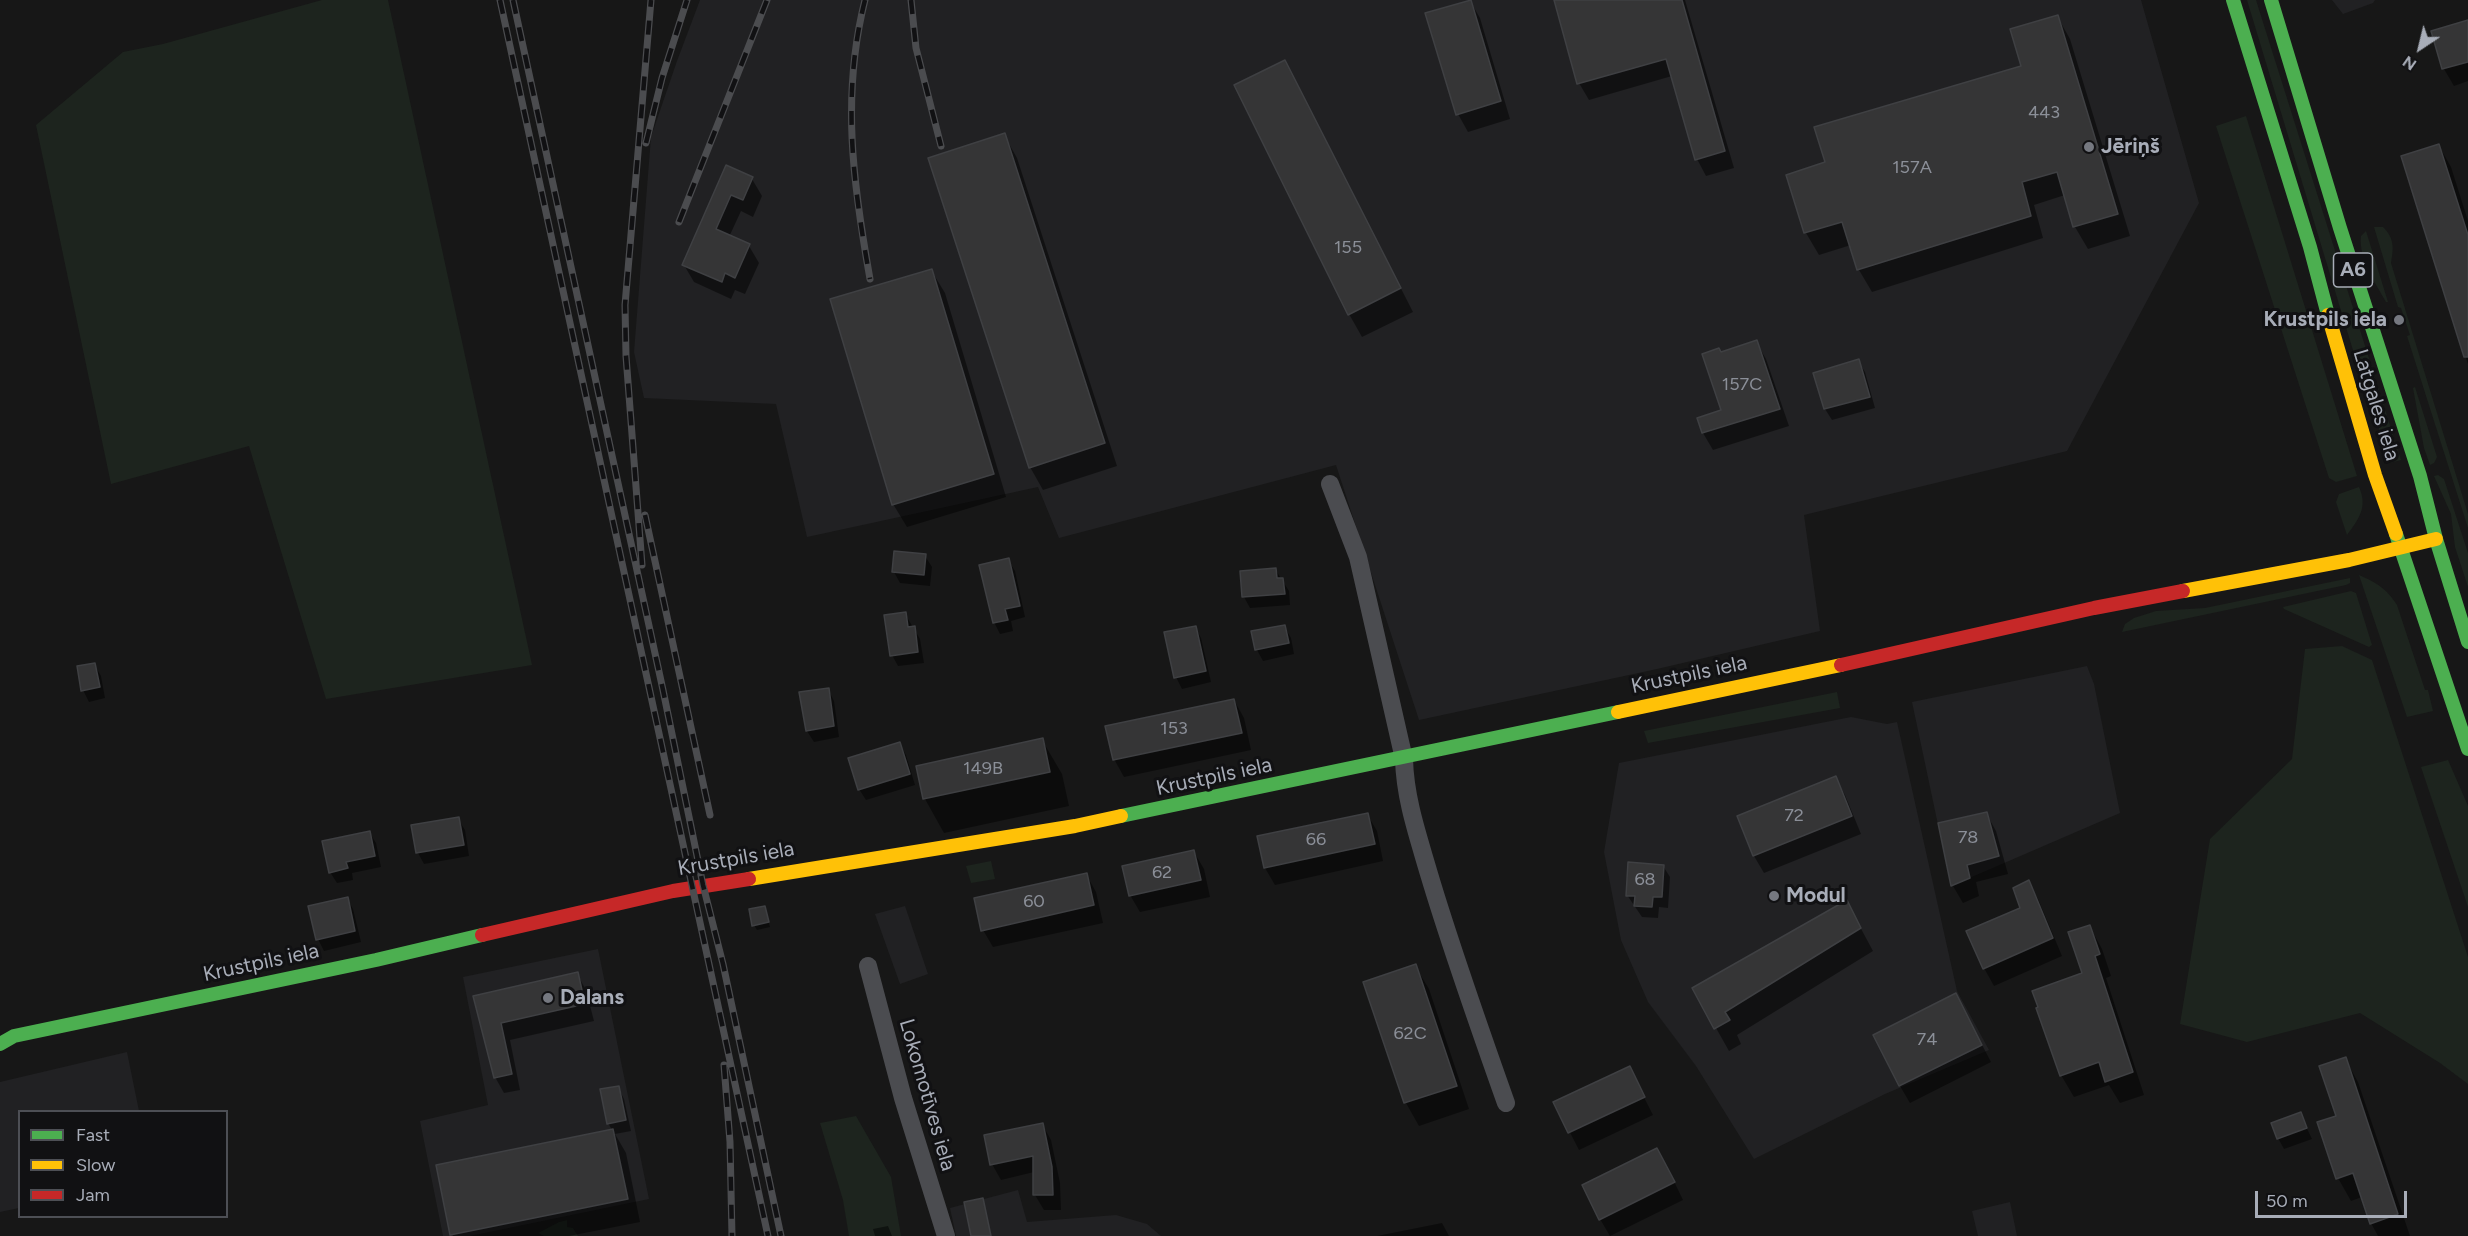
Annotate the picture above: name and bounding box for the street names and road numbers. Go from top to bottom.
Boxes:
road number: A6 [2334,253,2372,287]
street label: Latgales iela [2347,346,2405,464]
street label: Krustpils iela [1629,650,1749,700]
street label: Krustpils iela [1154,752,1274,802]
street label: Krustpils iela [676,836,796,882]
street label: Krustpils iela [201,938,321,988]
street label: Lokomotīves iela [893,1016,961,1174]

